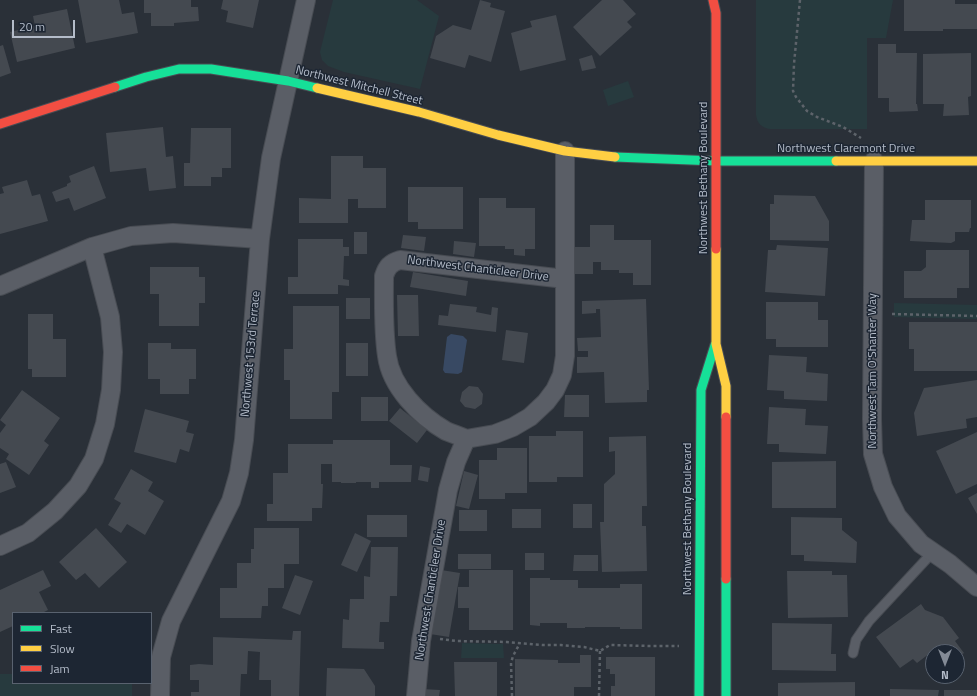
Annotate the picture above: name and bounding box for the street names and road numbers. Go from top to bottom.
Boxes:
street label: Northwest Mitchell Street [294,63,424,109]
street label: Northwest Bethany Boulevard [697,102,711,254]
street label: Northwest Claremont Drive [777,142,915,156]
street label: Northwest Chanticleer Drive [407,253,549,285]
street label: Northwest 153rd Terrace [238,290,264,418]
street label: Northwest Tam O'Shanter Way [866,293,880,449]
street label: Northwest Bethany Boulevard [681,443,695,595]
street label: Northwest Chanticleer Drive [413,519,449,661]

